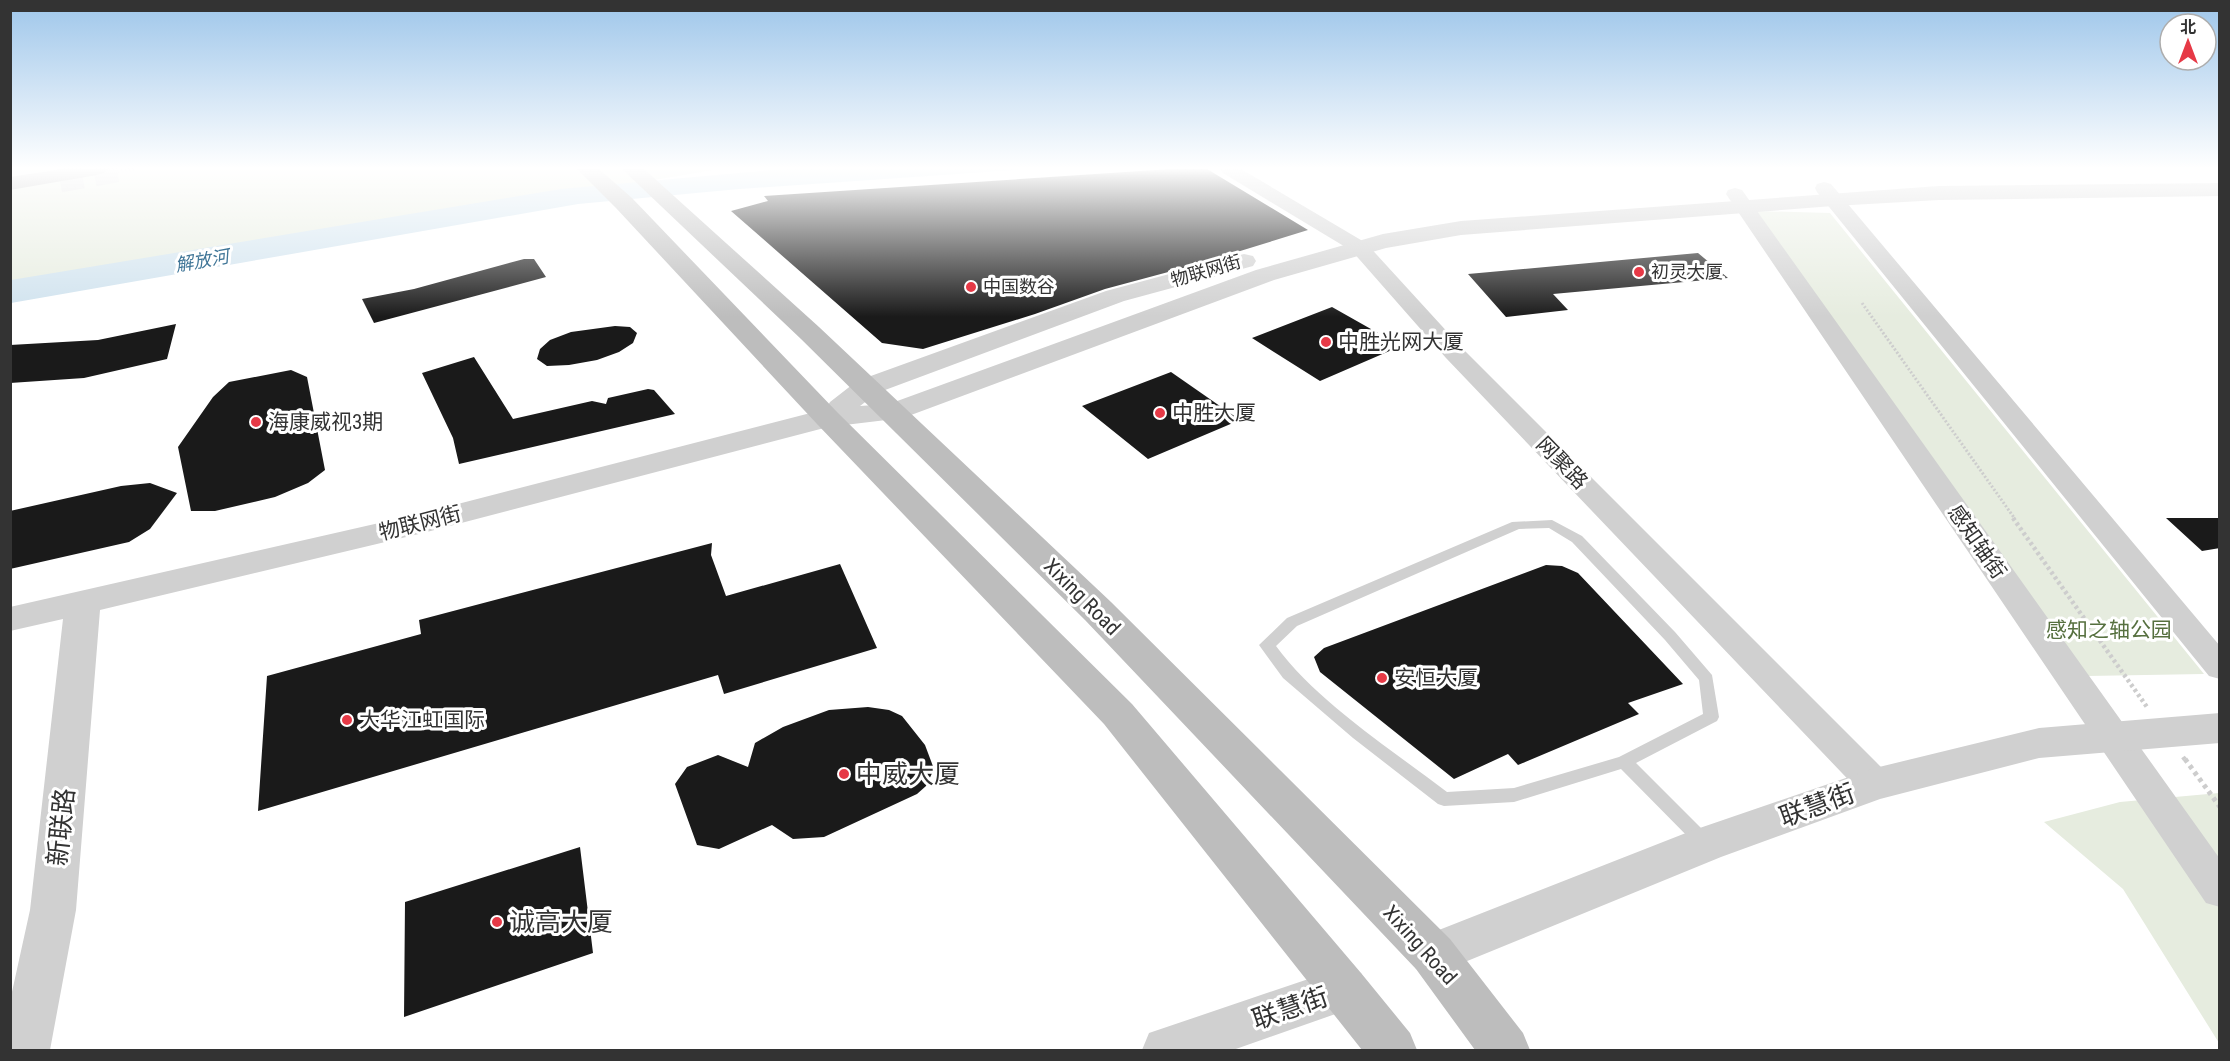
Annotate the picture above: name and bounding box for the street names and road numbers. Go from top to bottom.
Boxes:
street label: 物联网街 [1168,251,1243,291]
street label: 网聚路 [1531,432,1593,494]
street label: 物联网街 [376,501,464,545]
street label: 感知轴街 [1943,501,2011,583]
street label: Xixing Road [1039,554,1125,640]
street label: 联慧街 [1775,778,1859,832]
street label: 新联路 [42,787,80,867]
street label: Xixing Road [1378,901,1462,989]
street label: 联慧街 [1248,981,1332,1035]

